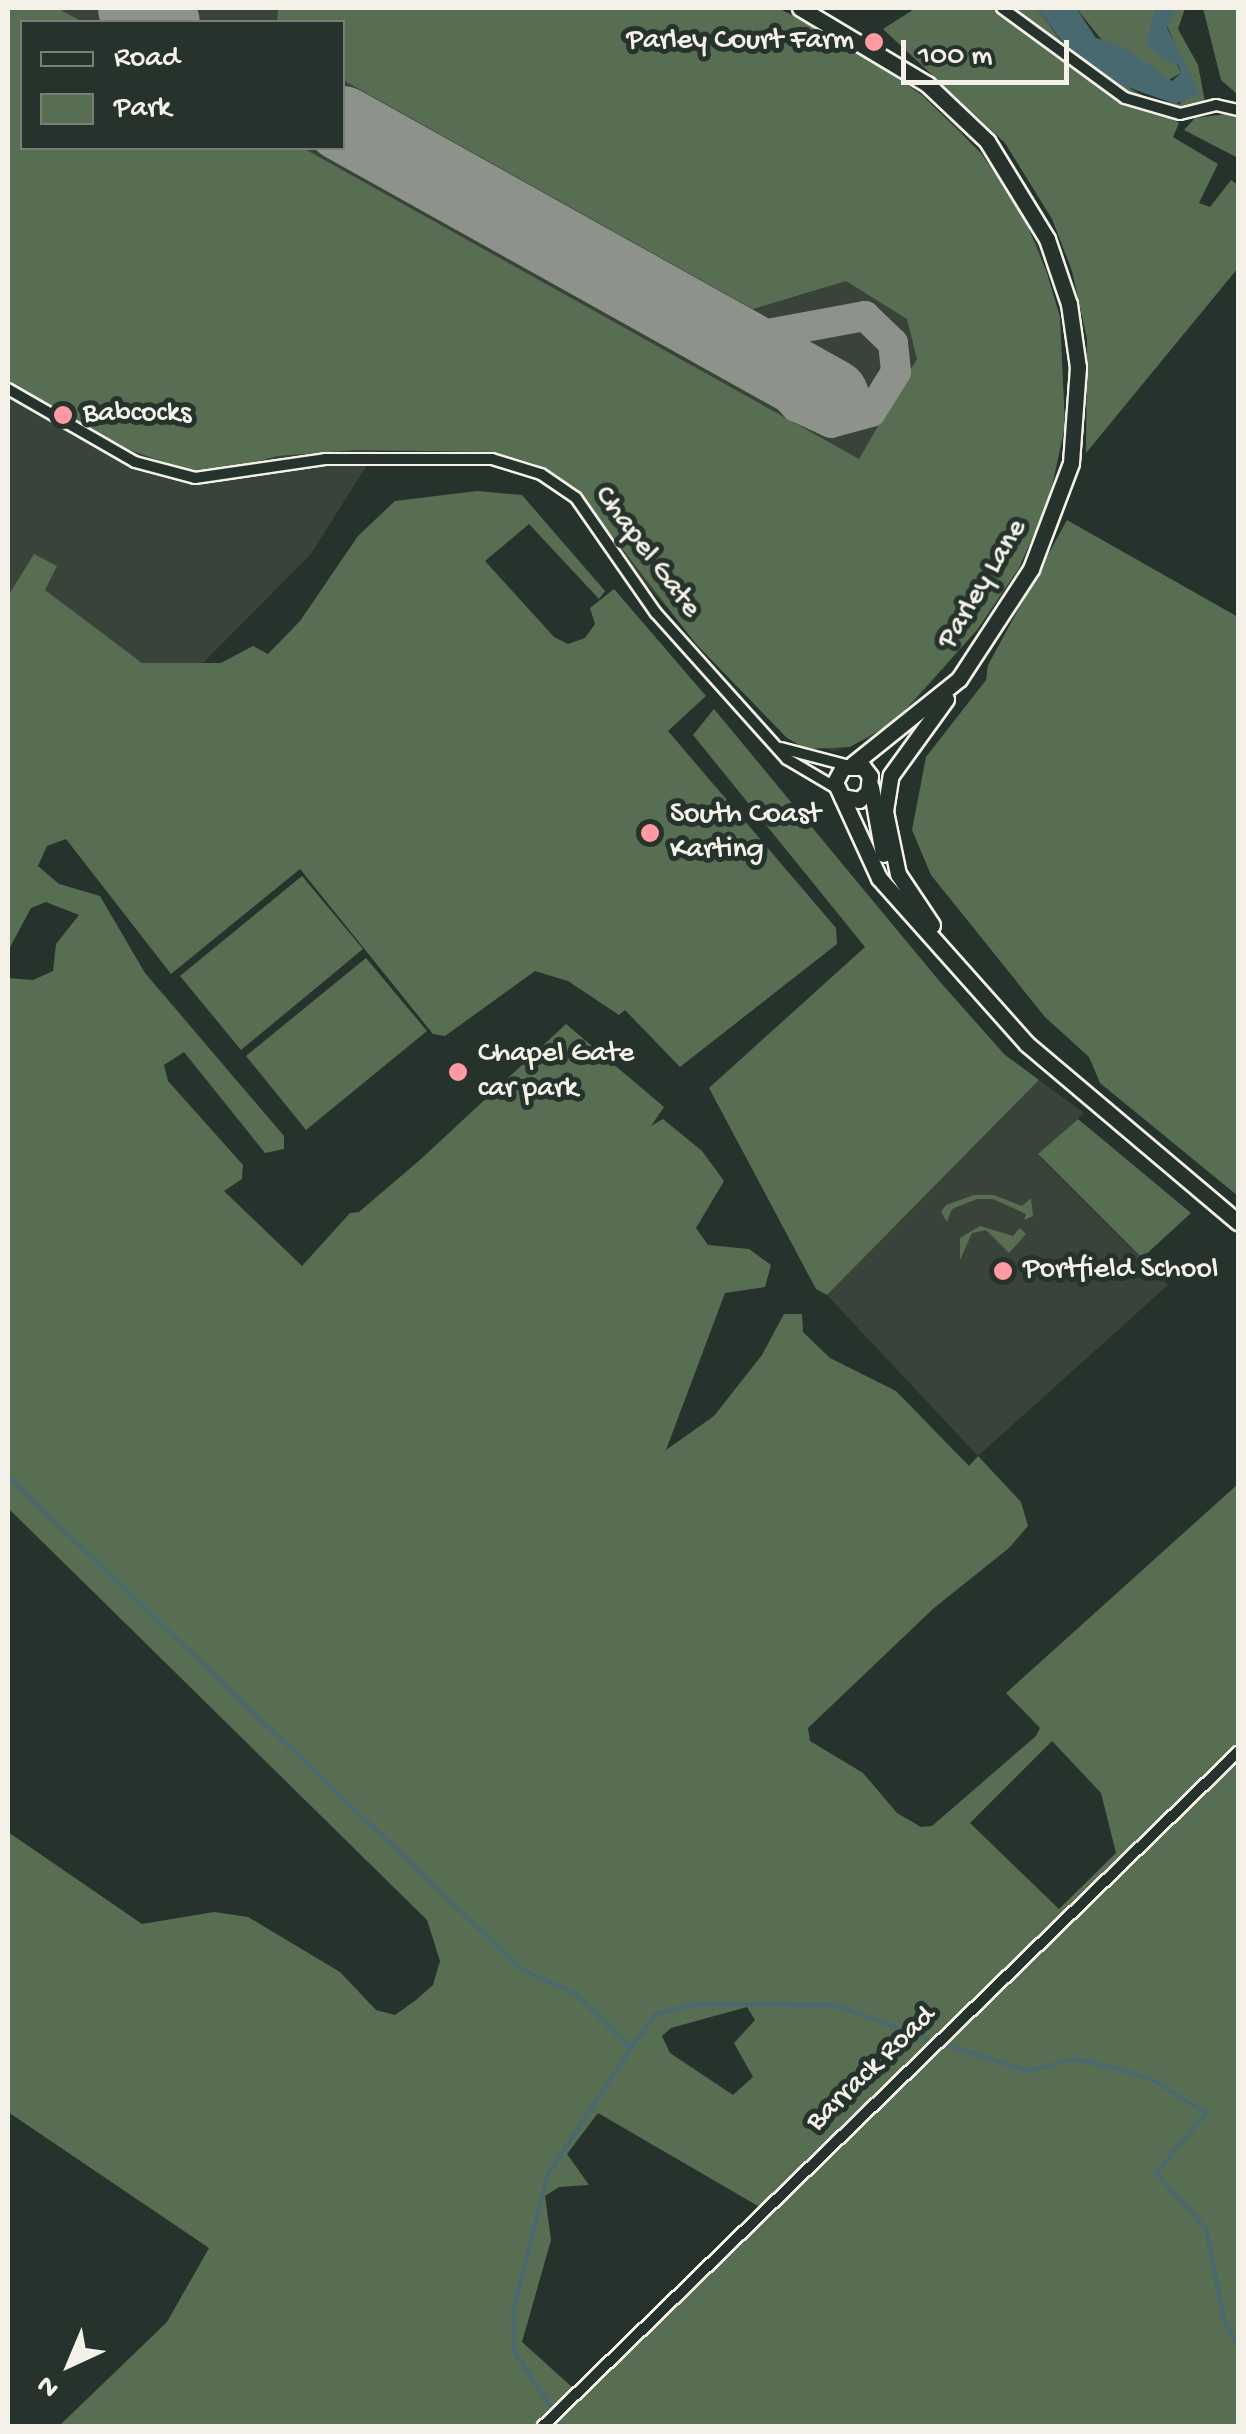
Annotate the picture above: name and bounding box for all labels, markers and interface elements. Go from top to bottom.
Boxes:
legend [20,20,345,150]
scale bar [906,20,1074,82]
place label: Parley Court Farm [626,24,854,60]
marker: Parley Court Farm [863,31,885,53]
text: 100 m [918,40,993,75]
text: Road [114,42,180,77]
text: Park [114,92,171,127]
place label: Babcocks [83,397,191,433]
marker: Babcocks [52,404,74,426]
street label: Chapel Gate [585,480,707,626]
street label: Parley Lane [931,514,1037,656]
place label: South Coast Karting [670,798,821,868]
marker: South Coast Karting [639,822,661,844]
place label: Chapel Gate car park [478,1037,634,1108]
marker: Chapel Gate car park [447,1061,469,1083]
place label: Portfield School [1023,1253,1218,1289]
marker: Portfield School [992,1260,1014,1282]
street label: Barrack Road [800,1999,944,2141]
north arrow [20,2314,120,2414]
text: N [31,2368,67,2404]

